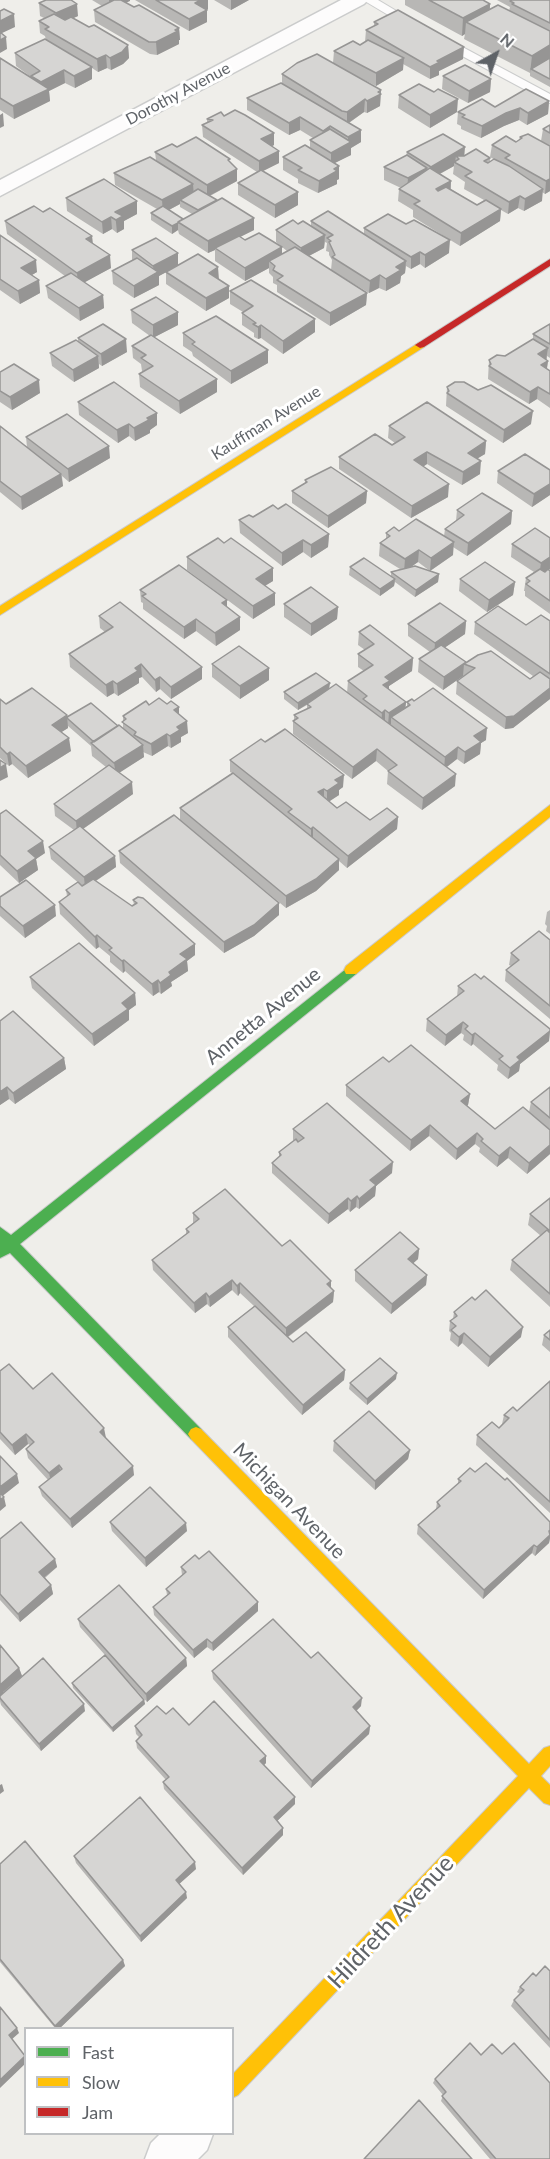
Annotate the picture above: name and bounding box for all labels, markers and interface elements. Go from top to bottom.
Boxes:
north arrow [466,24,526,84]
text: N [497,29,519,51]
street label: Dorothy Avenue [123,58,233,130]
street label: Kauffman Avenue [208,382,324,464]
street label: Annetta Avenue [201,962,325,1070]
street label: Michigan Avenue [228,1438,350,1564]
street label: Hildreth Avenue [322,1849,460,1995]
legend [24,2027,234,2135]
text: Fast [82,2041,114,2063]
text: Slow [82,2071,120,2093]
text: Jam [82,2101,113,2123]

